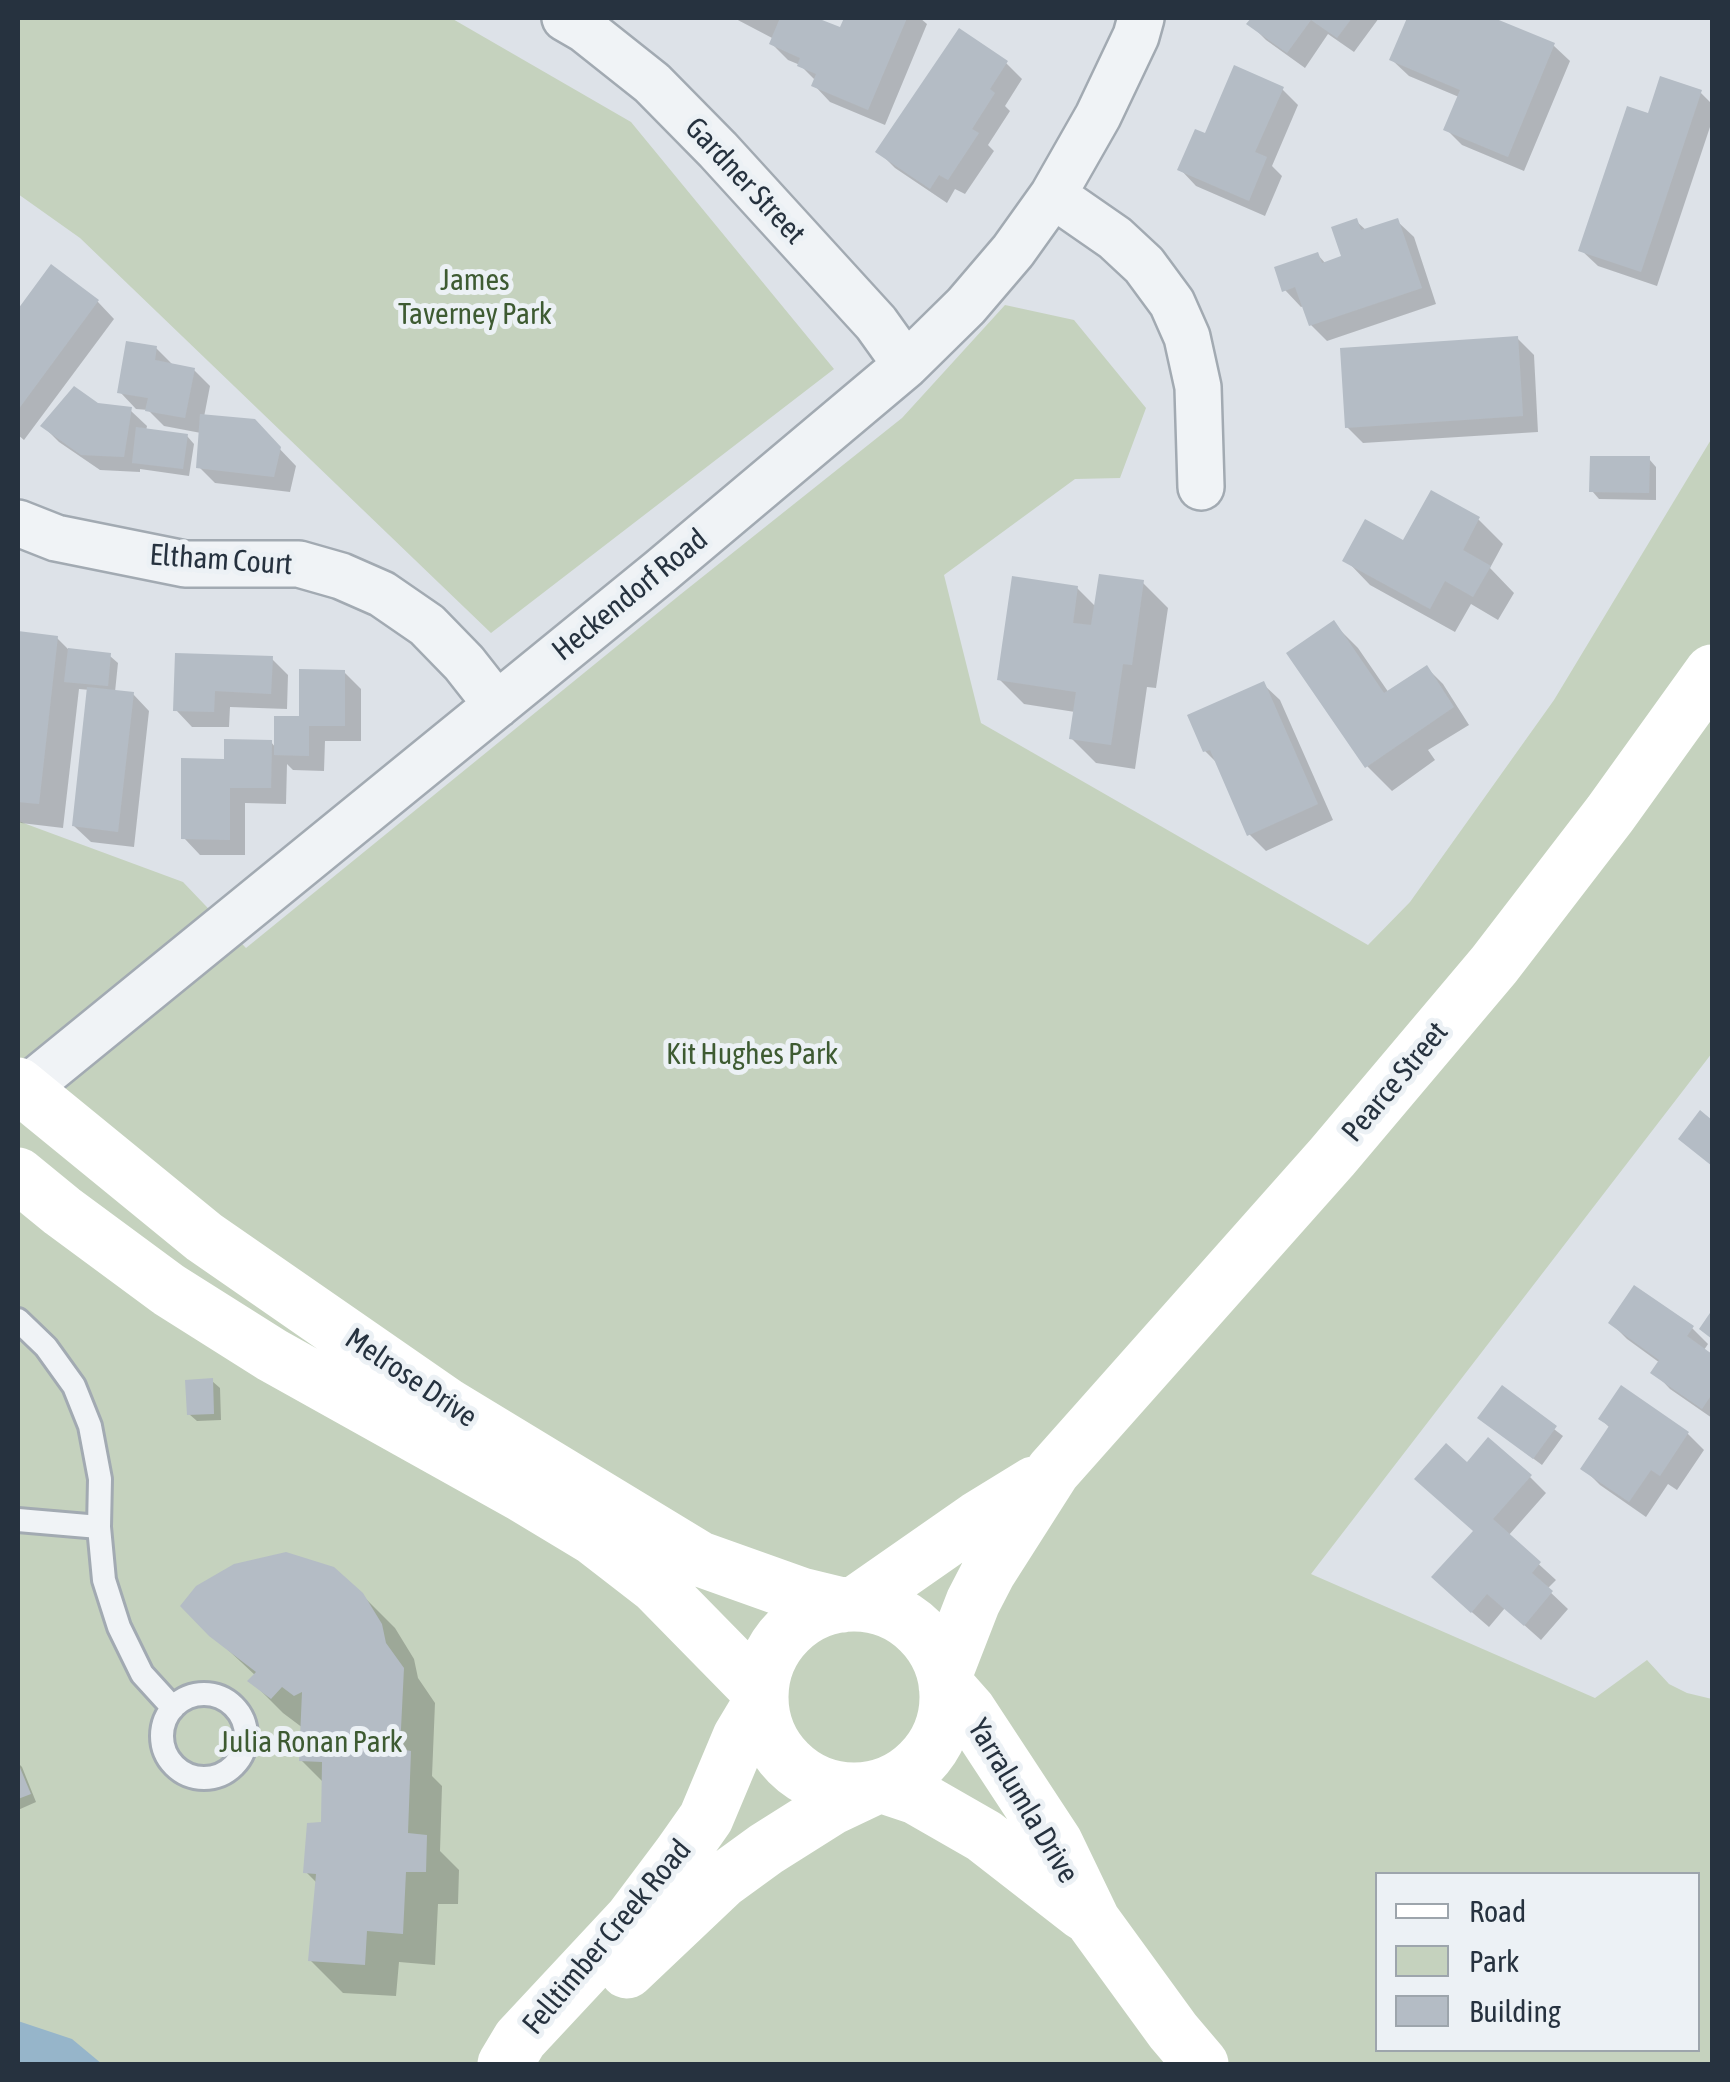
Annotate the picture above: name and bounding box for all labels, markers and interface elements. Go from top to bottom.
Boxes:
street label: Gardner Street [677,110,813,252]
park label: James Taverney Park [398,263,552,334]
street label: Heckendorf Road [545,521,715,669]
street label: Eltham Court [148,537,294,583]
street label: Pearce Street [1334,1015,1456,1149]
park label: Kit Hughes Park [666,1037,838,1073]
street label: Melrose Drive [338,1321,484,1435]
street label: Yarralumla Drive [960,1713,1086,1889]
park label: Julia Ronan Park [219,1725,403,1761]
street label: Felltimber Creek Road [515,1832,699,2042]
legend [1375,1872,1700,2052]
text: Road [1469,1894,1526,1928]
text: Park [1469,1944,1519,1978]
text: Building [1469,1994,1561,2028]

